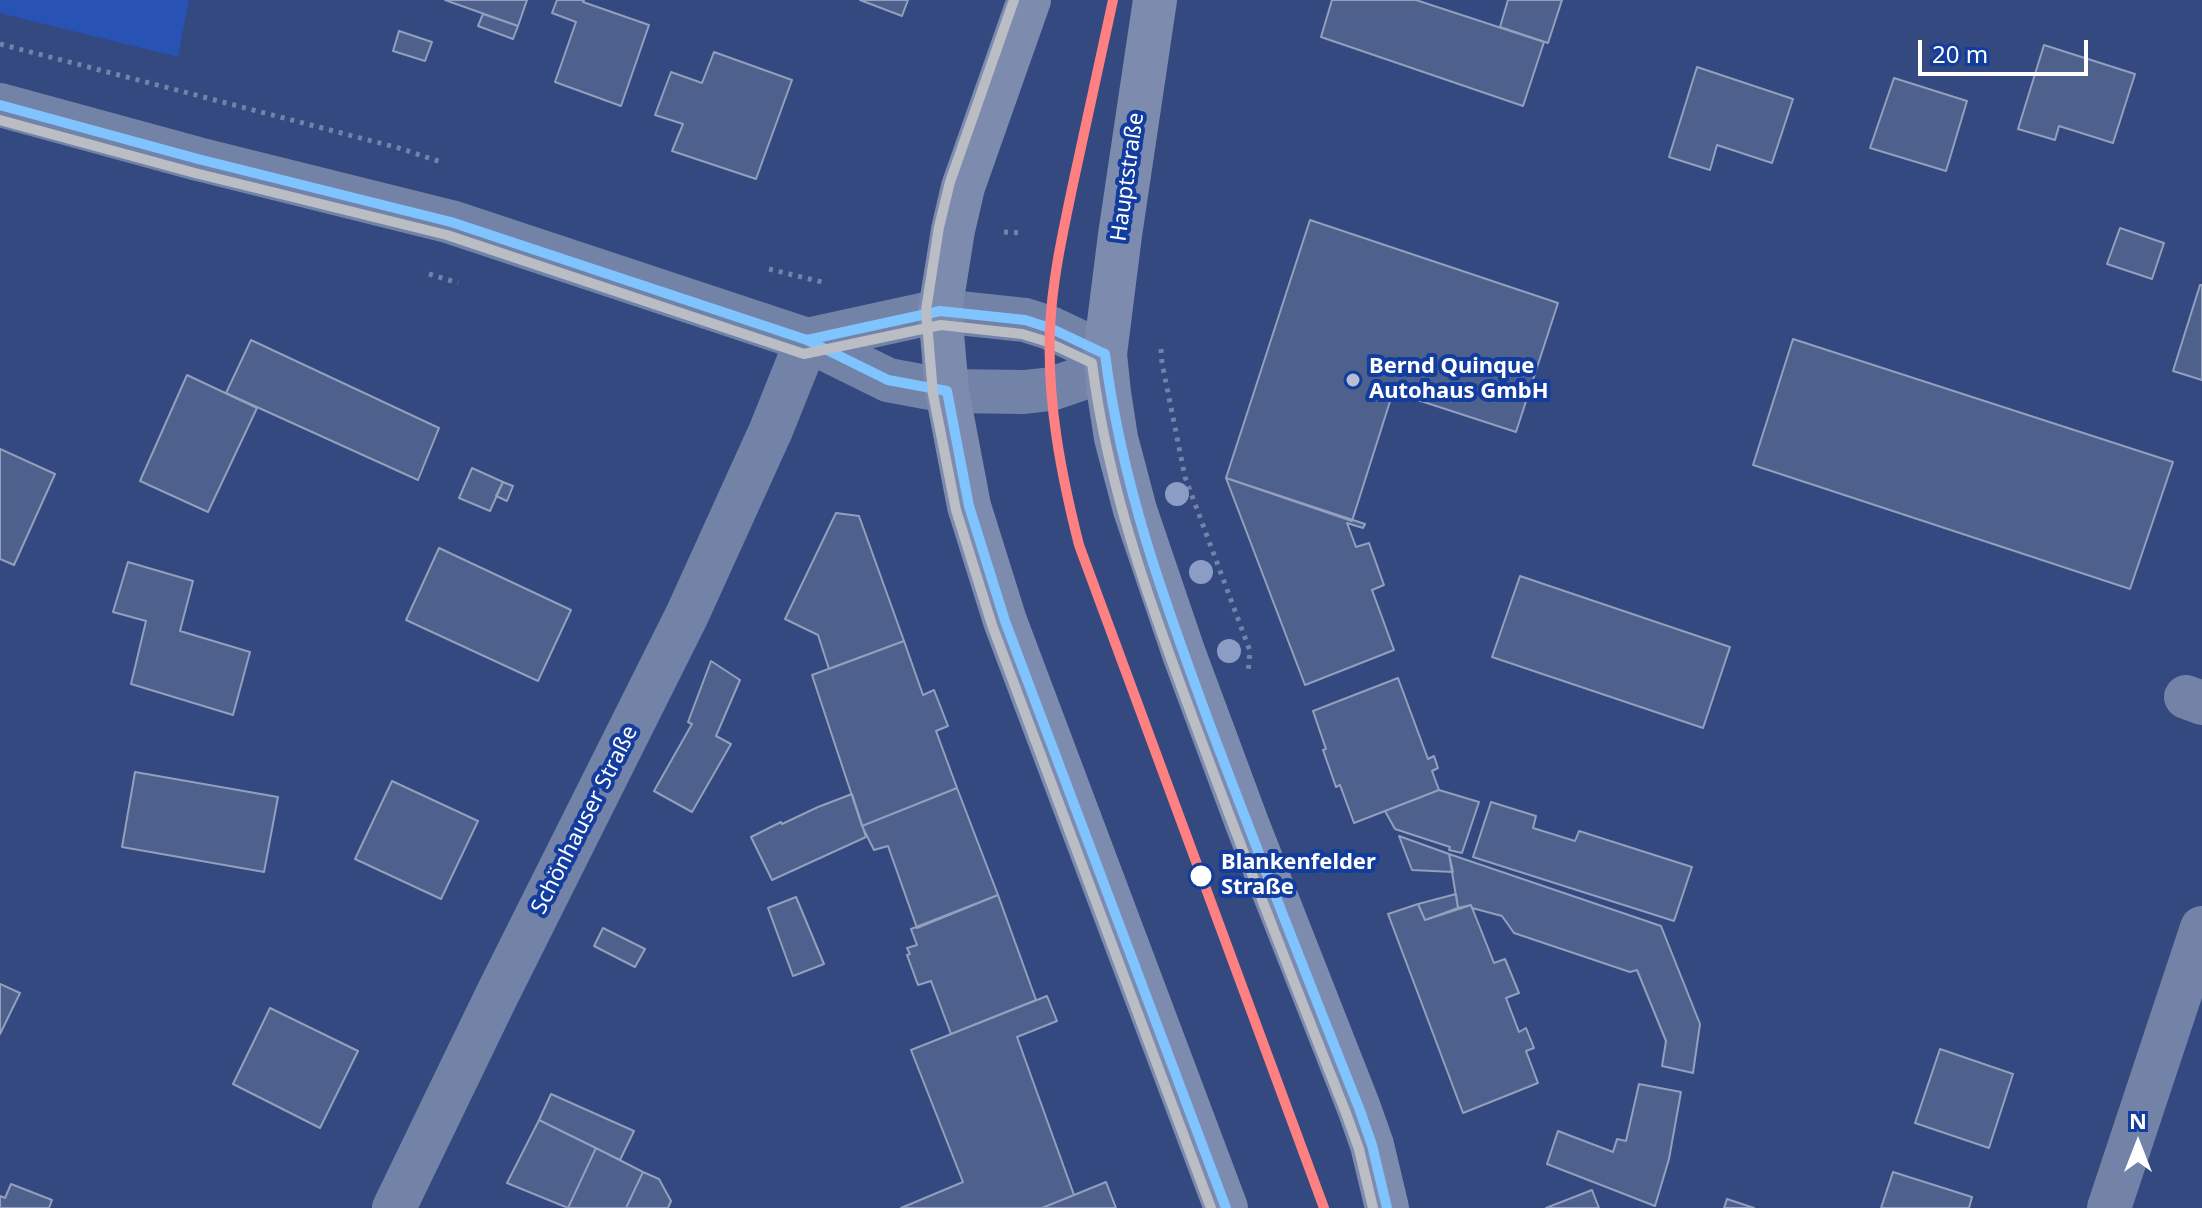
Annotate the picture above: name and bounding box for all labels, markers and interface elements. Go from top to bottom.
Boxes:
scale bar [1922,24,2092,74]
text: 20 m [1932,37,1988,70]
street label: Hauptstraße [1106,111,1150,243]
place label: Bernd Quinque Autohaus GmbH [1369,354,1548,406]
marker: Bernd Quinque Autohaus GmbH [1344,371,1362,389]
street label: Schönhauser Straße [526,721,644,919]
place label: Blankenfelder Straße [1221,850,1376,902]
marker: Blankenfelder Straße [1188,863,1214,889]
north arrow [2098,1104,2178,1184]
text: N [2129,1105,2147,1135]

